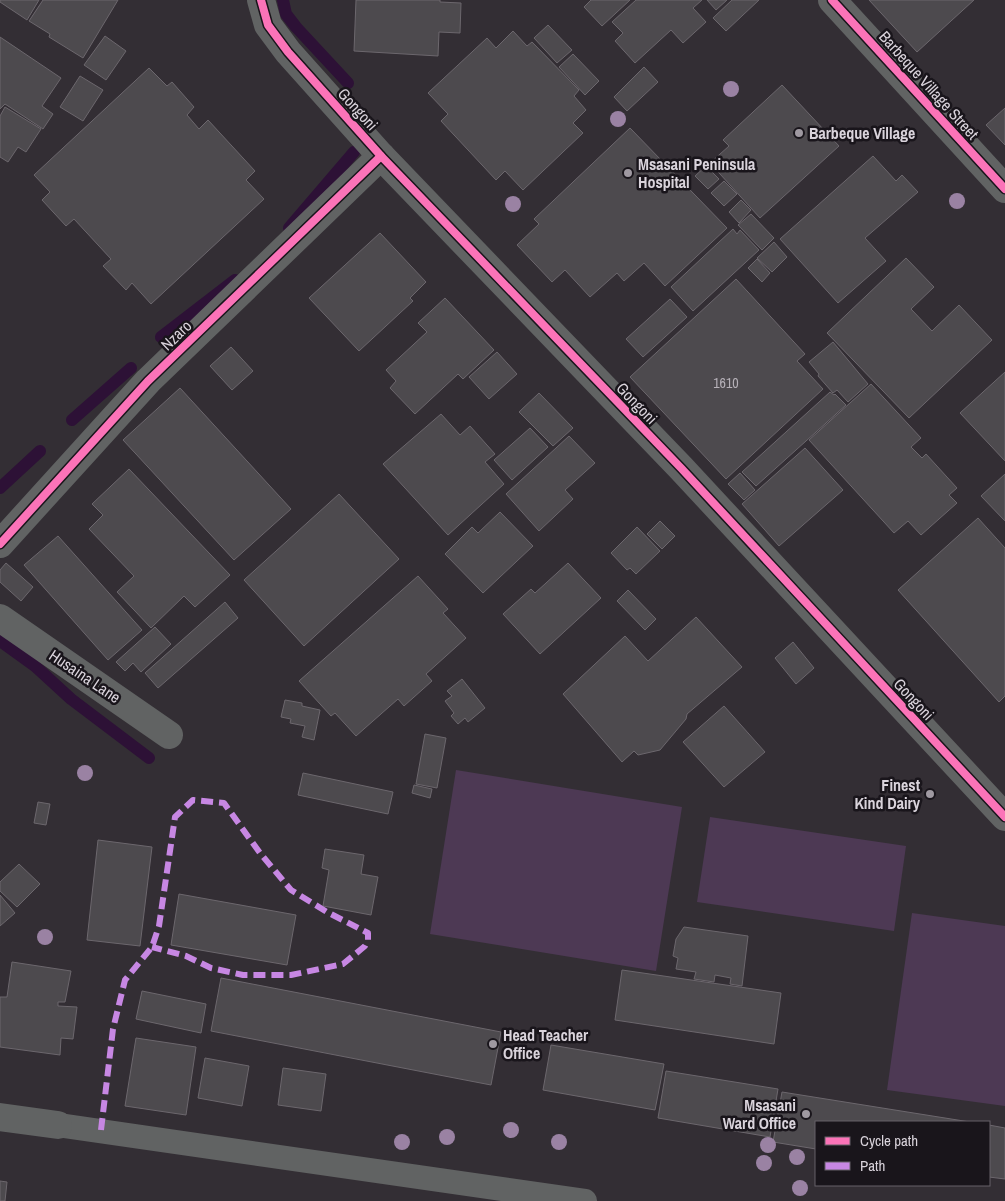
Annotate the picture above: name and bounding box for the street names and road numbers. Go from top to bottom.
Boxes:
street label: Barbeque Village Street [874,26,984,144]
street label: Gongoni [333,83,383,135]
street label: Nzaro [156,315,196,355]
street label: Gongoni [612,377,662,429]
street label: Husaina Lane [45,644,125,708]
street label: Gongoni [889,673,939,725]

